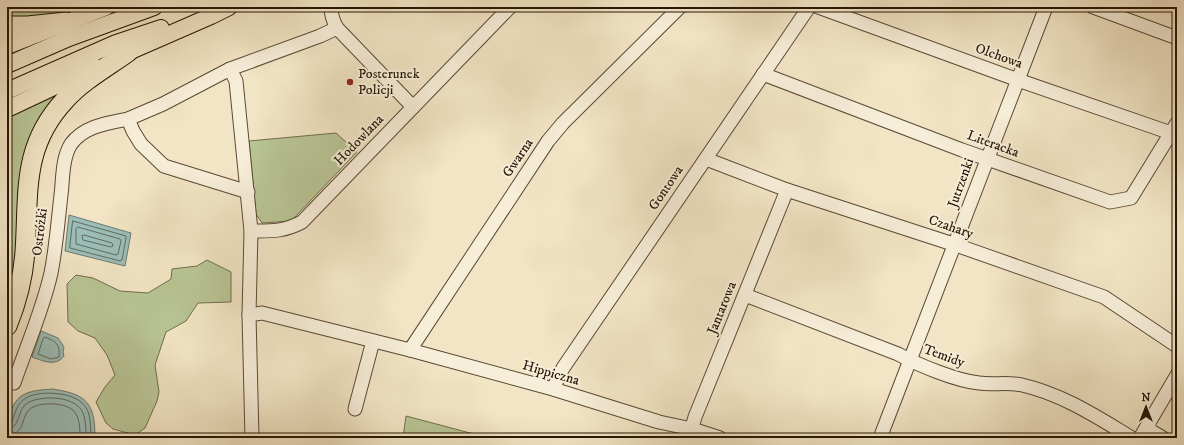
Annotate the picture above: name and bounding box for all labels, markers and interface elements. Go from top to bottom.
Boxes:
street label: Olchowa [973,39,1025,73]
place label: Posterunek Policji [358,65,420,99]
marker: Posterunek Policji [345,77,355,87]
street label: Hodowlana [330,111,388,169]
street label: Literacka [965,126,1021,162]
street label: Gwarna [498,135,538,181]
street label: Jutrzenki [943,155,978,212]
street label: Gontowa [645,162,687,214]
street label: Ostróżki [28,207,52,257]
street label: Czahary [926,211,976,243]
street label: Jantarowa [702,279,741,339]
street label: Temidy [921,340,967,372]
street label: Hippiczna [520,356,582,390]
north arrow [1126,387,1166,427]
text: N [1141,391,1151,405]

